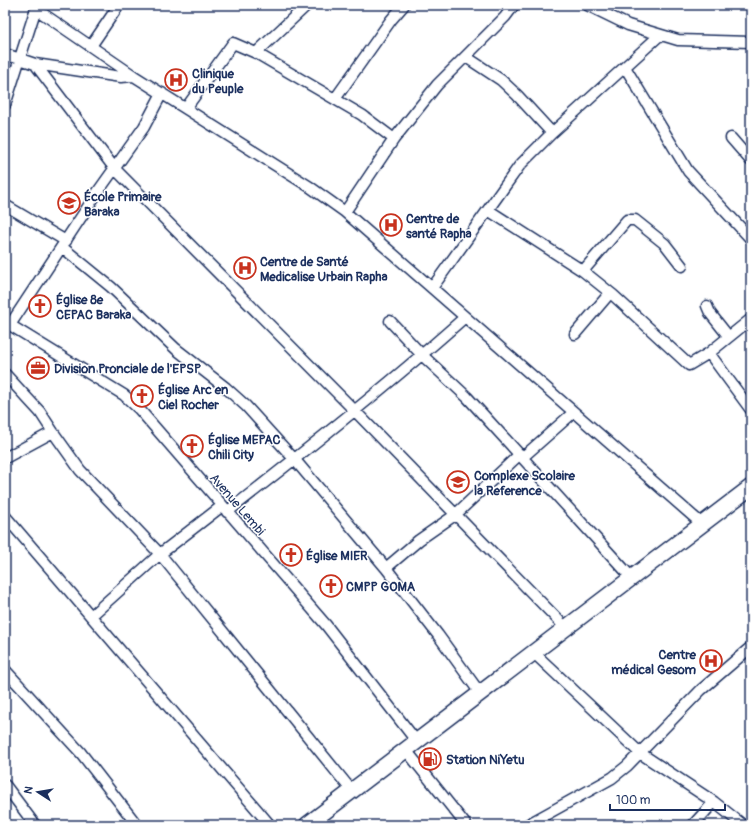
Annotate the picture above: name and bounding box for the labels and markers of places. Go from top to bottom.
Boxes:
place label: Clinique du Peuple [192,66,244,97]
hospital icon: Clinique du Peuple [163,67,189,93]
place label: École Primaire Baraka [84,189,162,220]
school or university icon: École Primaire Baraka [56,190,82,216]
place label: Centre de santé Rapha [406,211,472,242]
hospital icon: Centre de santé Rapha [378,212,404,238]
place label: Centre de Santé Medicalise Urbain Rapha [260,254,387,285]
hospital icon: Centre de Santé Medicalise Urbain Rapha [232,255,258,281]
place label: Église 8e CEPAC Baraka [56,292,131,323]
church icon: Église 8e CEPAC Baraka [27,293,53,319]
office icon: Division Pronciale de l'EPSP [25,355,51,381]
place label: Division Pronciale de l'EPSP [54,361,201,377]
place label: Église Arc en Ciel Rocher [158,382,229,413]
church icon: Église Arc en Ciel Rocher [129,383,155,409]
place label: Église MEPAC Chili City [208,432,281,463]
church icon: Église MEPAC Chili City [179,433,205,459]
place label: Complexe Scolaire la Reference [474,468,576,499]
school or university icon: Complexe Scolaire la Reference [445,469,471,495]
church icon: Église MIER [278,542,304,568]
place label: Église MIER [306,548,368,564]
church icon: CMPP GOMA [318,573,344,599]
place label: CMPP GOMA [346,579,416,595]
place label: Centre médical Gesom [611,647,697,678]
hospital icon: Centre médical Gesom [698,648,724,674]
fuel station icon: Station NiYetu [417,746,443,772]
place label: Station NiYetu [446,752,525,768]

